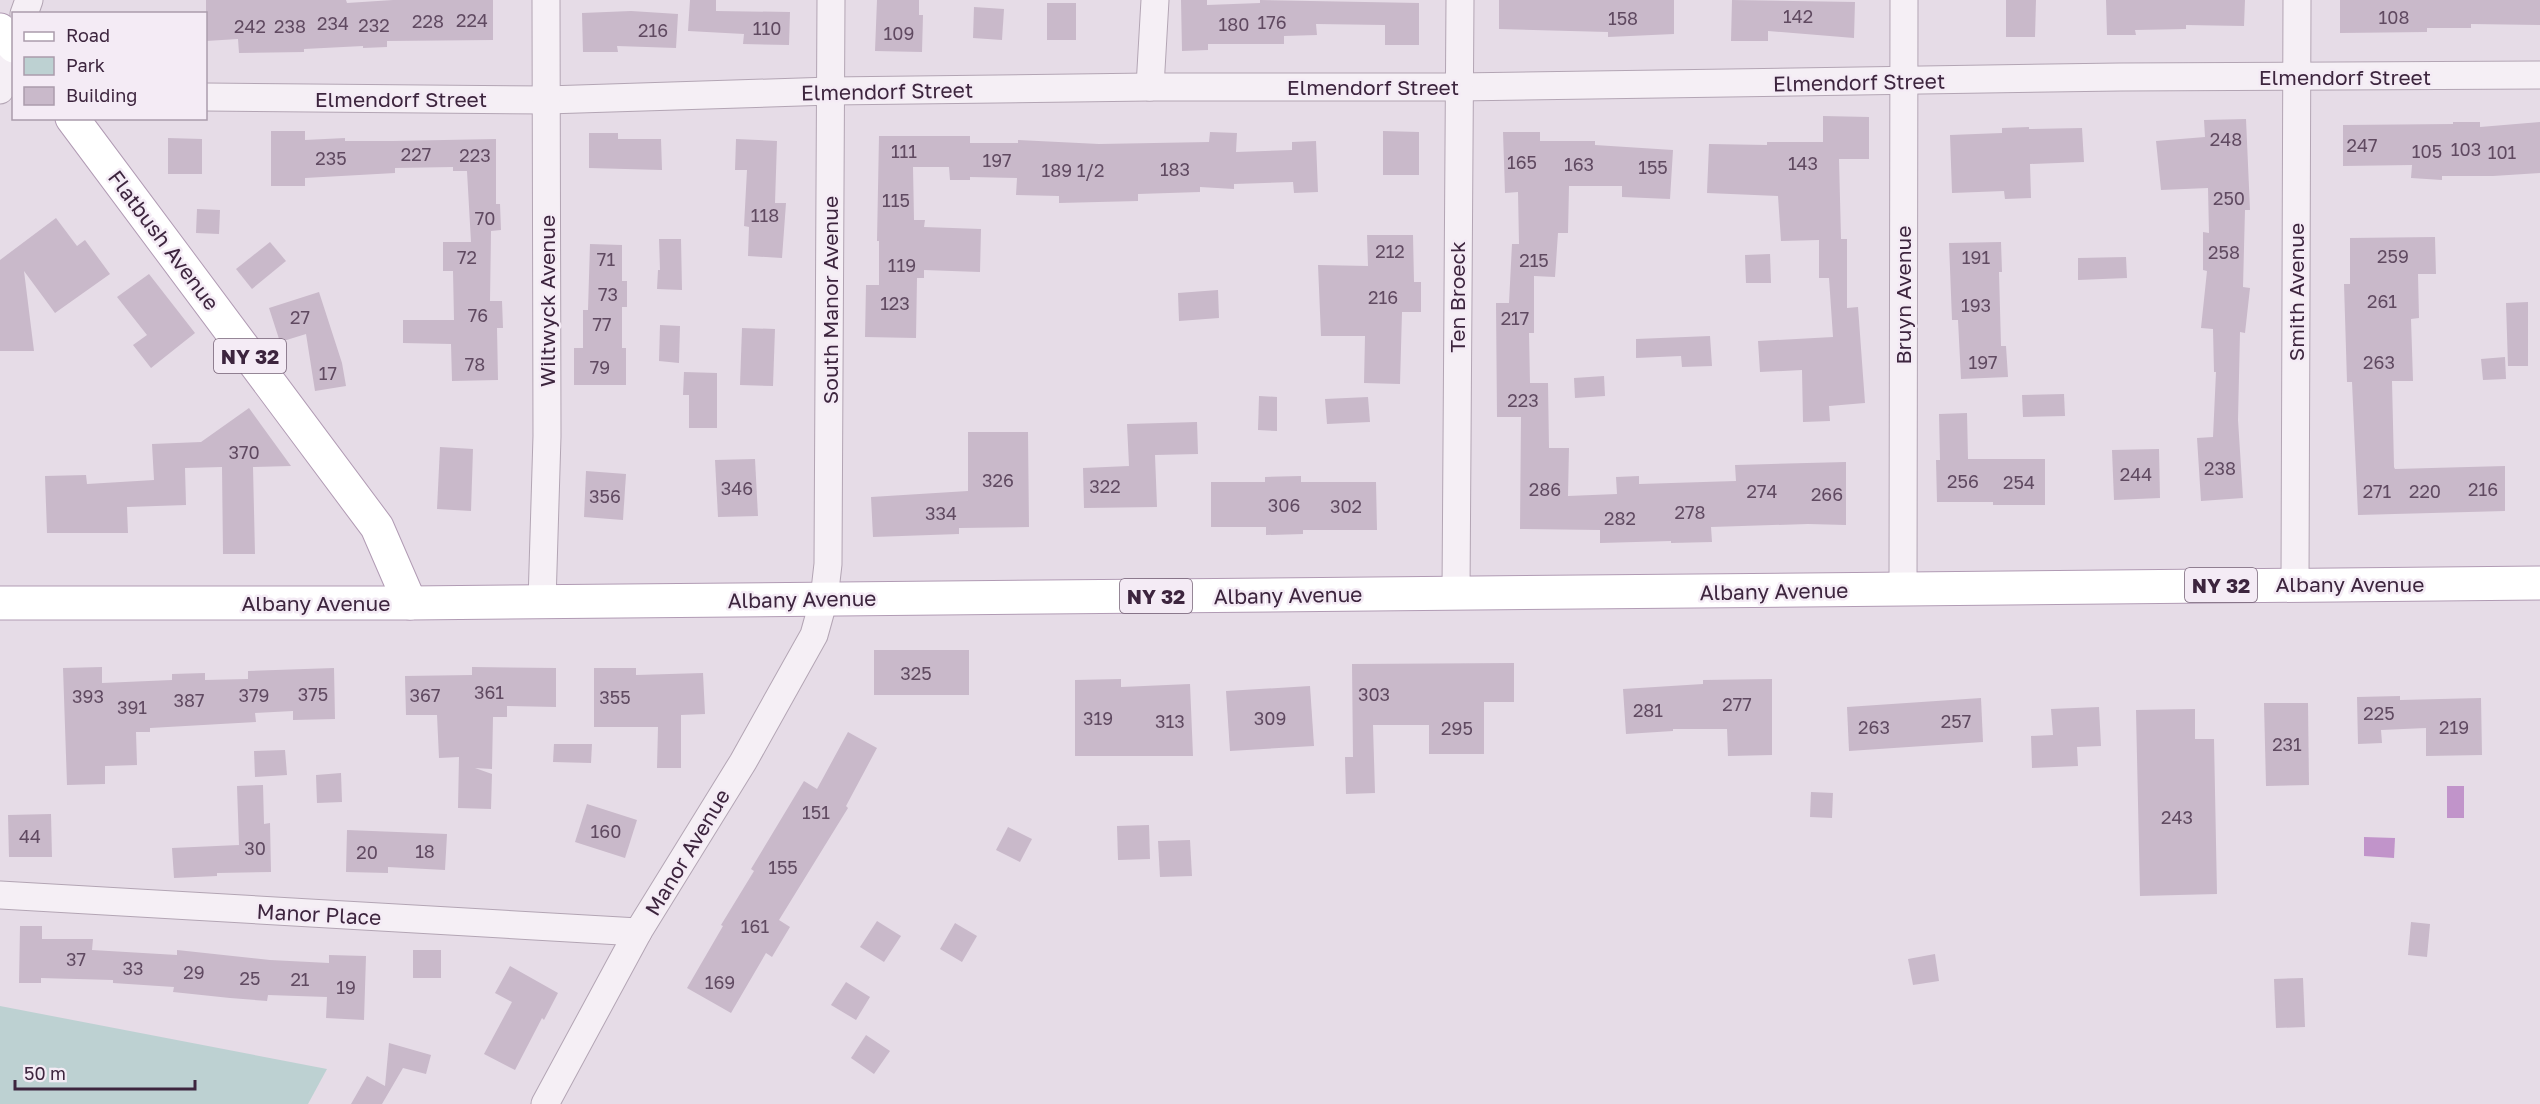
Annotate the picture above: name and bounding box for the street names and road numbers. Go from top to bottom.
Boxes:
street label: Elmendorf Street [2259,64,2431,90]
street label: Elmendorf Street [1773,67,1945,97]
street label: Elmendorf Street [1287,74,1459,100]
street label: Elmendorf Street [801,76,973,106]
street label: Elmendorf Street [315,86,487,112]
street label: Flatbush Avenue [103,165,225,315]
street label: South Manor Avenue [817,196,843,404]
street label: Wiltwyck Avenue [534,215,560,387]
street label: Smith Avenue [2283,223,2309,361]
street label: Bruyn Avenue [1890,225,1916,365]
street label: Ten Broeck [1444,241,1470,353]
road number: NY 32 [214,339,286,373]
road number: NY 32 [2185,568,2257,602]
street label: Albany Avenue [2276,571,2424,597]
street label: Albany Avenue [1699,577,1849,605]
road number: NY 32 [1120,579,1192,613]
street label: Albany Avenue [1213,581,1363,609]
street label: Albany Avenue [727,585,877,613]
street label: Albany Avenue [242,590,390,616]
street label: Manor Avenue [639,784,735,920]
street label: Manor Place [256,898,382,930]

